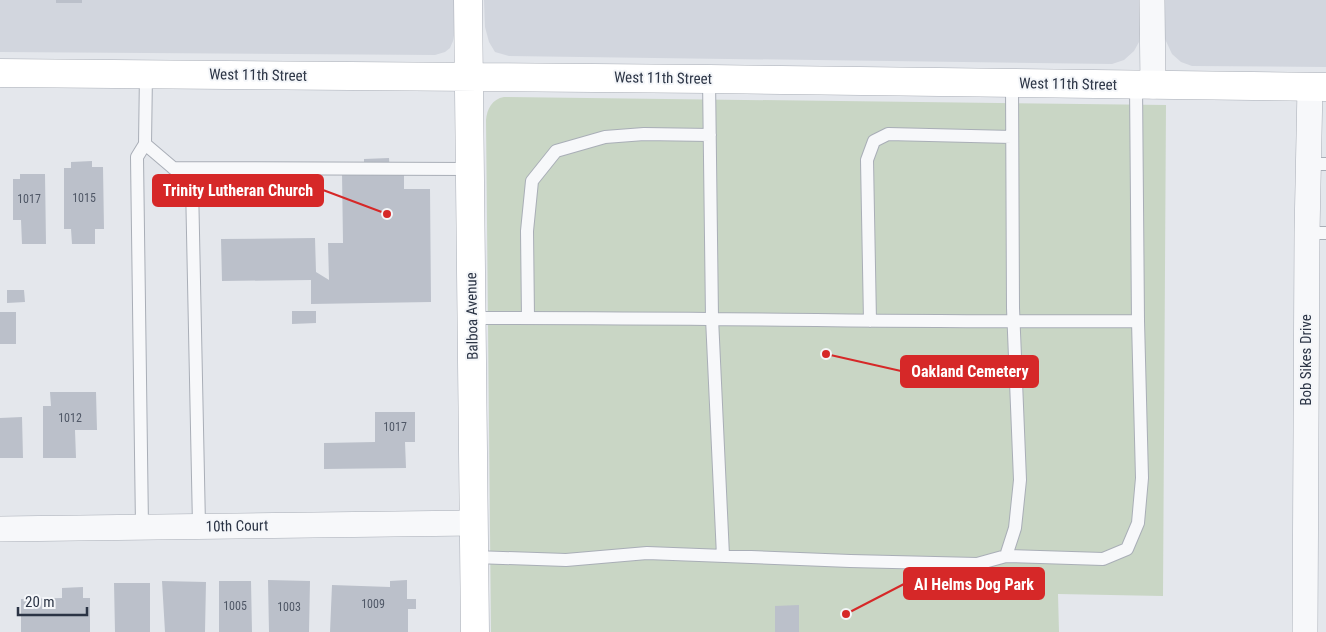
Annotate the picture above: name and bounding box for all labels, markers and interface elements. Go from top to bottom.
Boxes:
street label: West 11th Street [209,65,307,85]
street label: West 11th Street [614,68,712,88]
street label: West 11th Street [1019,74,1117,94]
callout: Trinity Lutheran Church [153,175,323,206]
text: Trinity Lutheran Church [163,181,313,200]
house number: 1015 [72,191,96,205]
house number: 1017 [17,192,41,206]
street label: Balboa Avenue [462,272,482,360]
street label: Bob Sikes Drive [1297,314,1315,406]
callout: Oakland Cemetery [901,356,1038,387]
text: Oakland Cemetery [911,362,1029,381]
house number: 1012 [58,411,82,425]
house number: 1017 [383,420,407,434]
street label: 10th Court [206,516,268,536]
callout: Al Helms Dog Park [904,568,1044,599]
text: Al Helms Dog Park [914,575,1034,594]
scale bar [18,584,86,616]
text: 20 m [25,593,55,611]
house number: 1009 [361,597,385,611]
house number: 1005 [223,599,247,613]
house number: 1003 [277,600,301,614]

